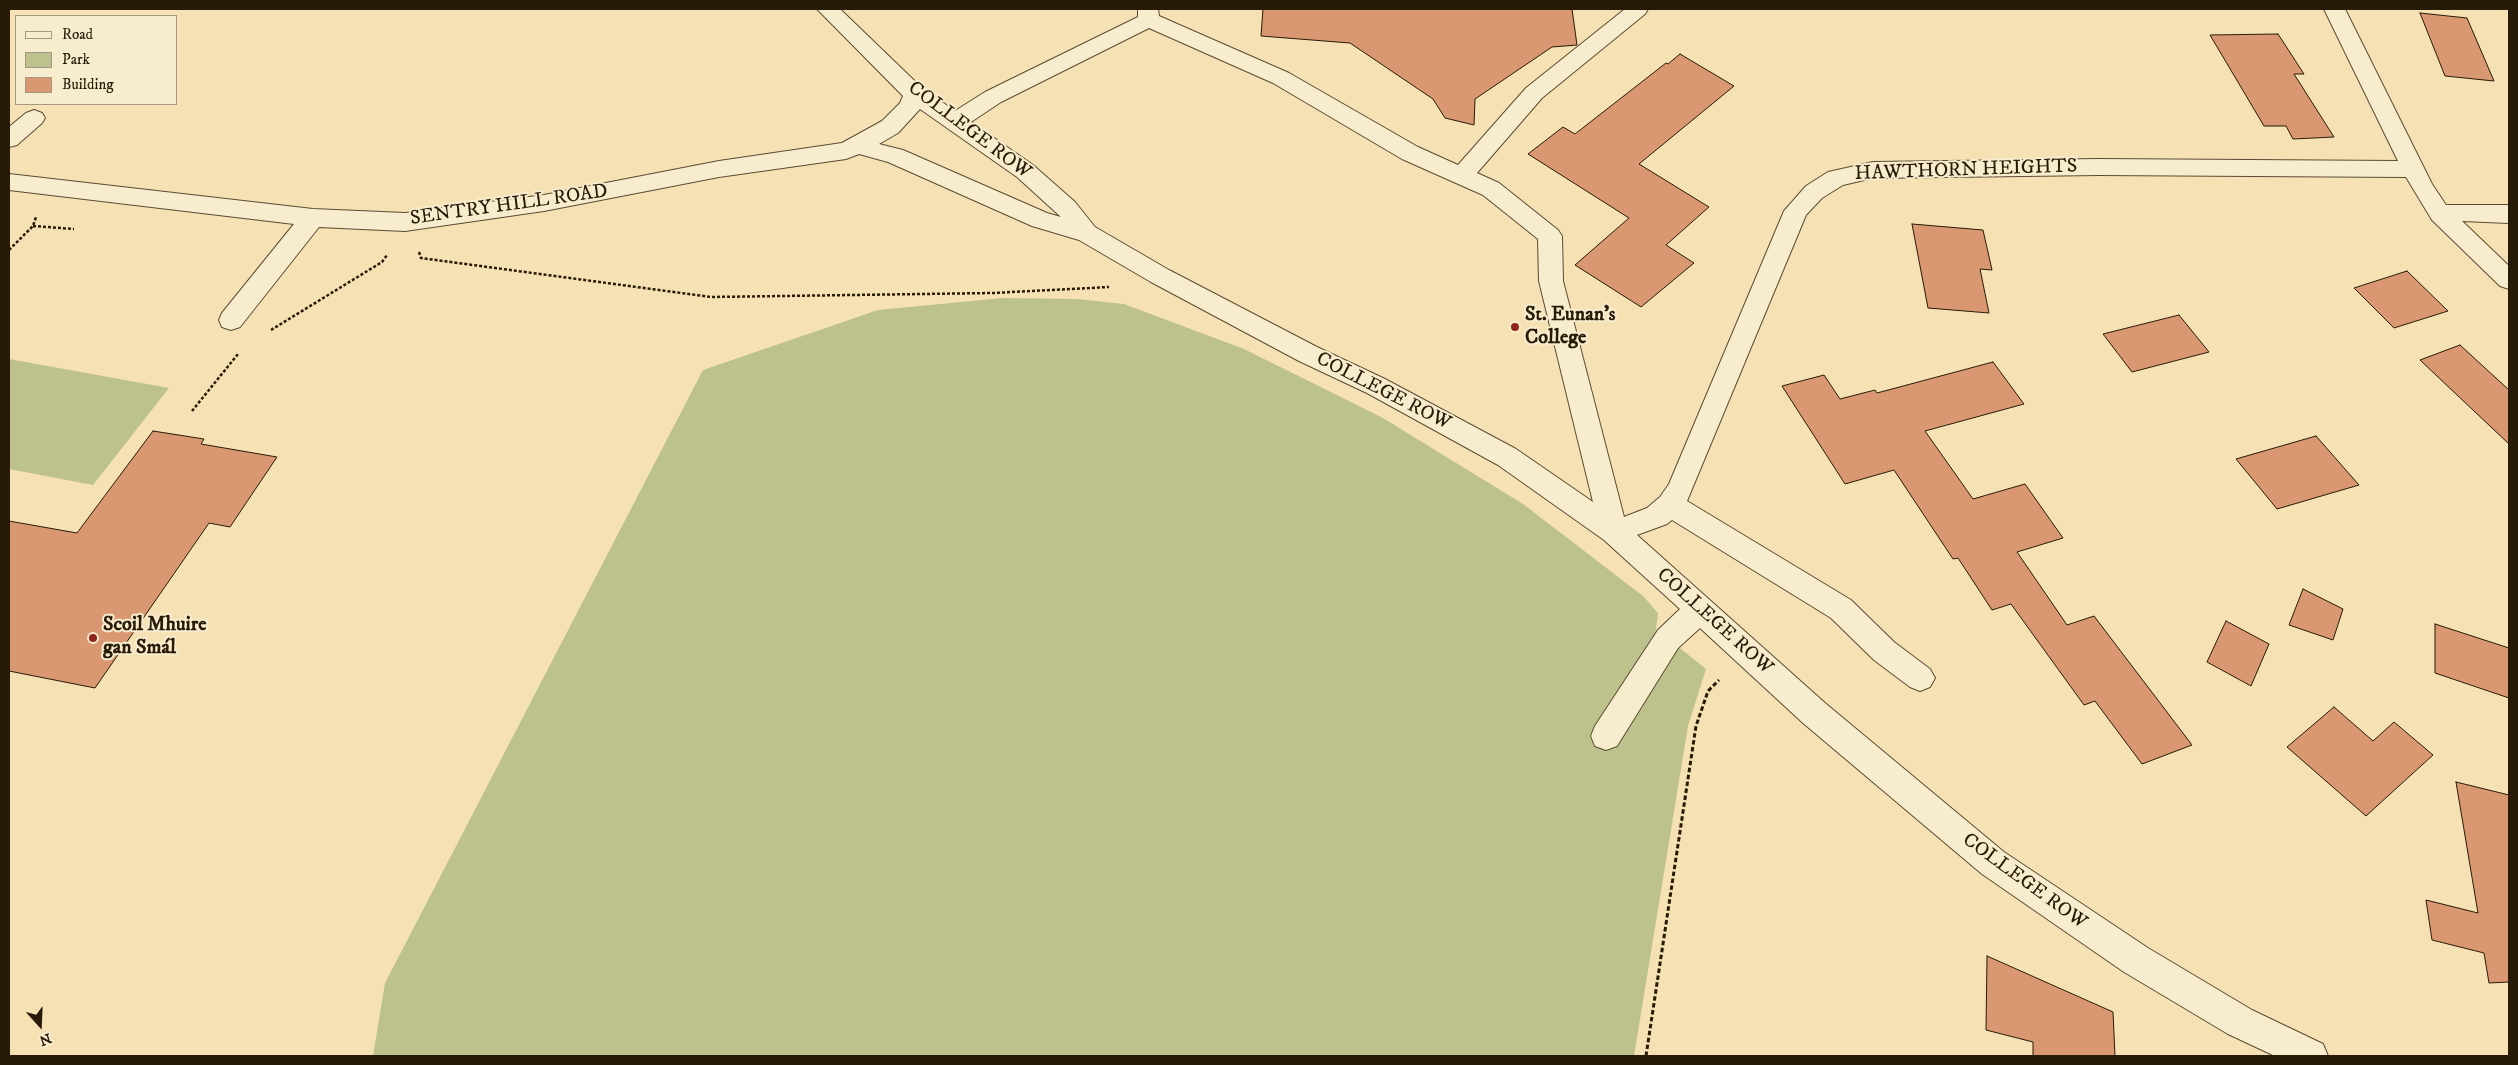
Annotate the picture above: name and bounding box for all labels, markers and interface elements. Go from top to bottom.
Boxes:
legend [15,15,178,105]
text: Road [62,25,93,44]
text: Park [62,50,90,69]
text: Building [62,75,114,94]
street label: COLLEGE ROW [903,77,1035,185]
street label: HAWTHORN HEIGHTS [1854,155,2078,187]
street label: SENTRY HILL ROAD [409,180,609,232]
place label: St. Eunan's College [1525,304,1615,351]
marker: St. Eunan's College [1509,321,1521,333]
street label: COLLEGE ROW [1312,348,1454,436]
street label: COLLEGE ROW [1651,564,1777,680]
place label: Scoil Mhuire gan Smál [103,614,206,661]
marker: Scoil Mhuire gan Smál [87,632,99,644]
street label: COLLEGE ROW [1957,829,2091,935]
north arrow [15,1000,65,1050]
text: N [37,1029,54,1050]

